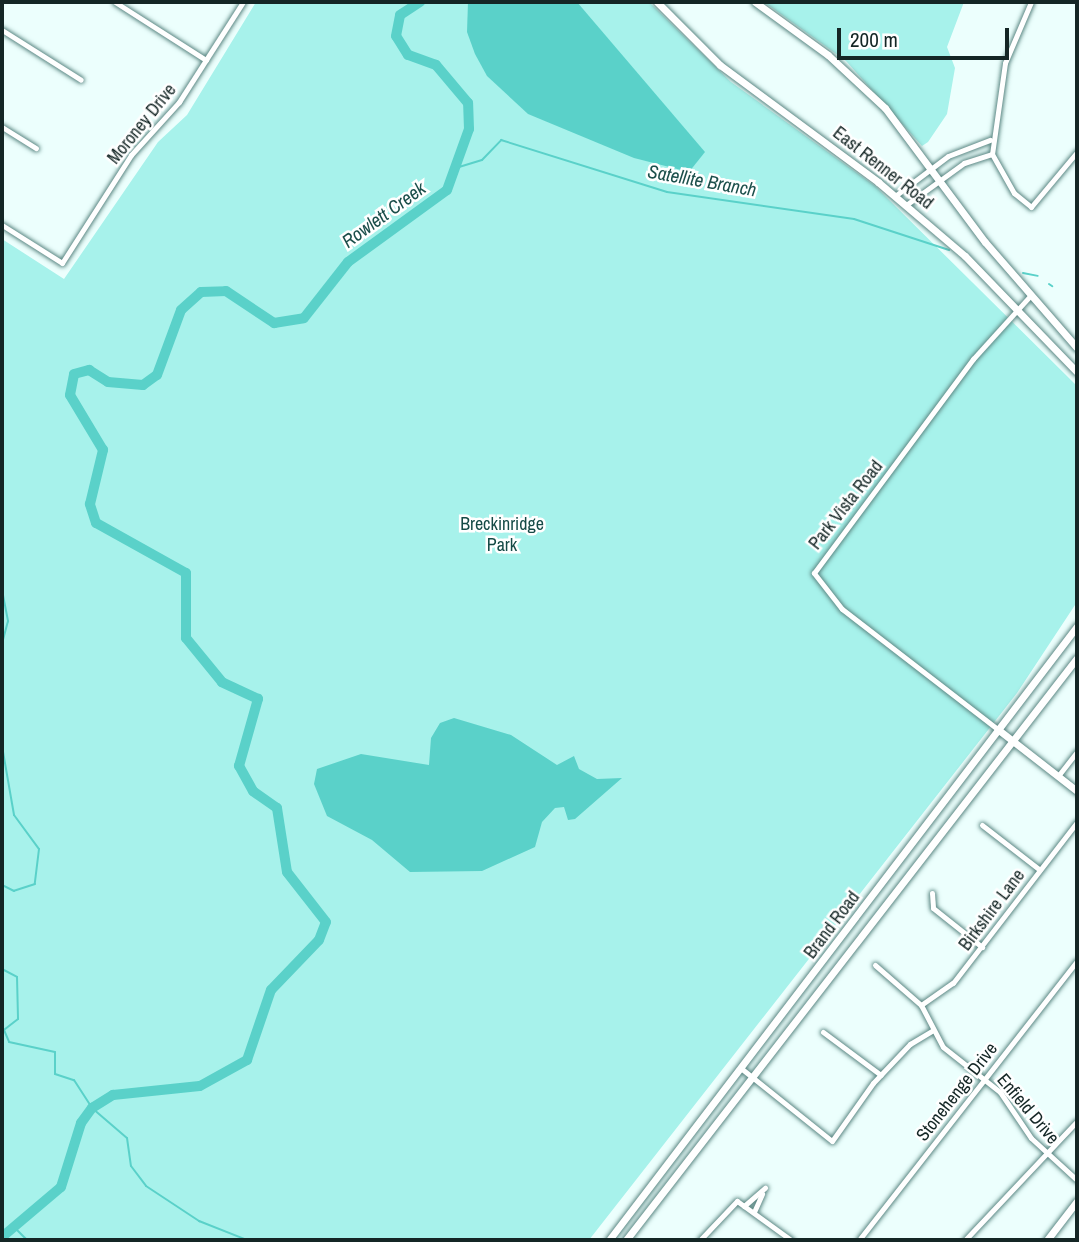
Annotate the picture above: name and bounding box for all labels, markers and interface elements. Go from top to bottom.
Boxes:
scale bar [841,14,1012,58]
text: 200 m [850,25,898,54]
street label: Moroney Drive [103,80,181,168]
street label: East Renner Road [829,122,937,214]
water label: Satellite Branch [646,160,758,202]
water label: Rowlett Creek [338,177,430,253]
street label: Park Vista Road [804,456,888,554]
park label: Breckinridge Park [460,514,544,556]
street label: Birkshire Lane [954,865,1030,955]
street label: Brand Road [800,887,864,963]
street label: Stonehenge Drive [912,1038,1002,1146]
street label: Enfield Drive [992,1069,1064,1149]

